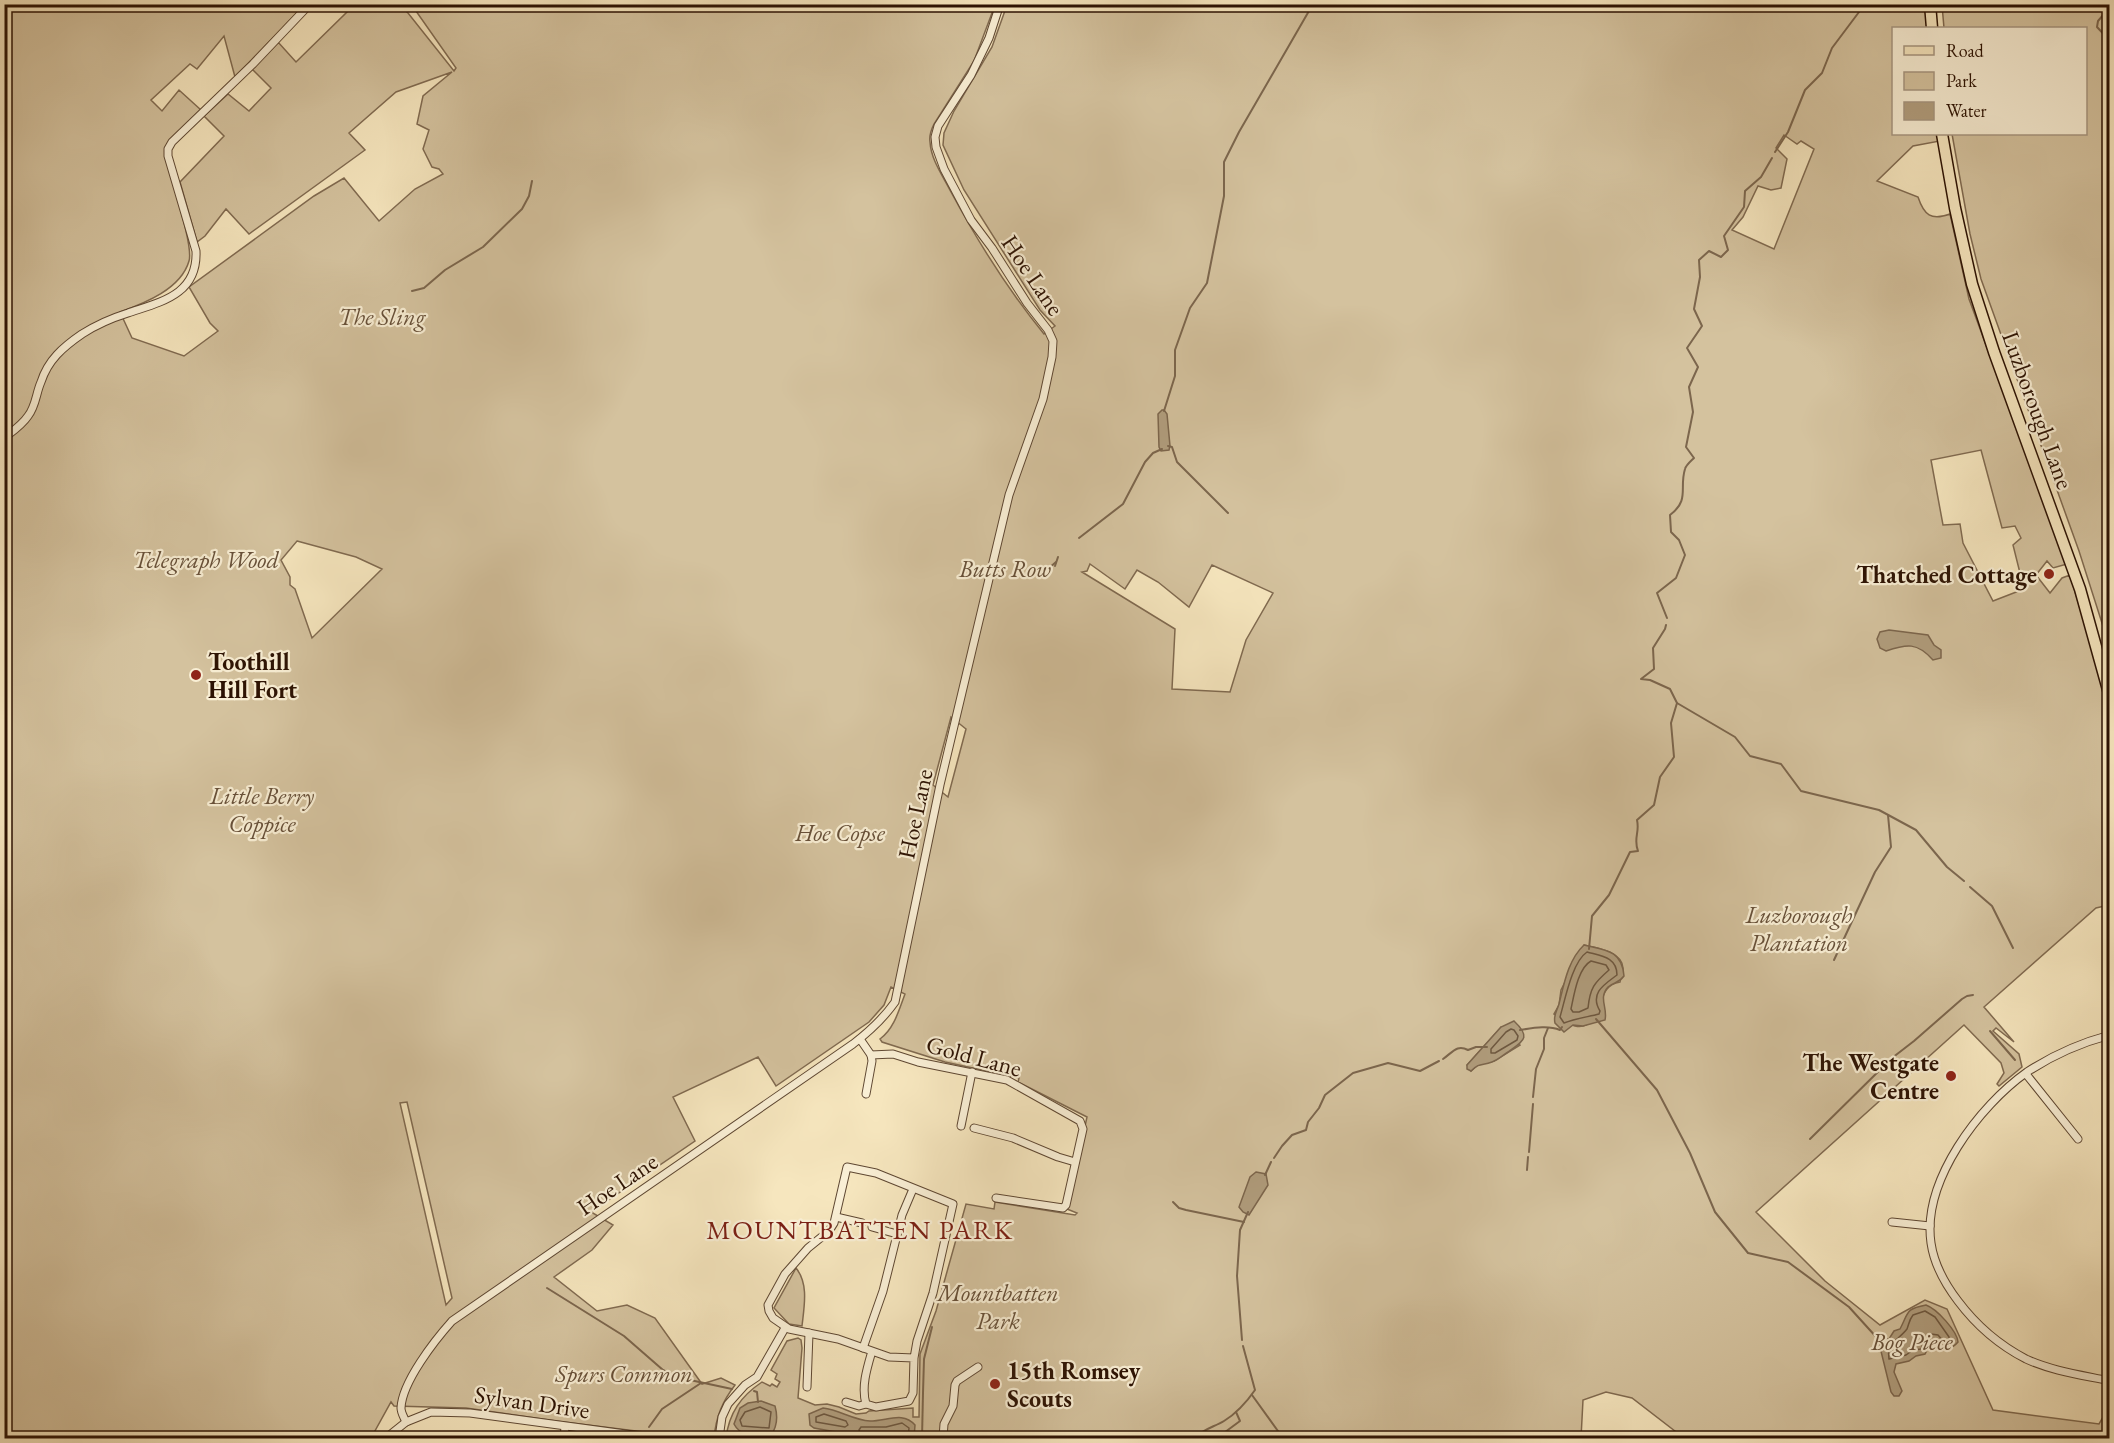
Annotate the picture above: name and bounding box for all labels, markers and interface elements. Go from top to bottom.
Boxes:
legend [1892,27,2087,135]
text: Road [1946,39,1985,62]
text: Park [1946,69,1977,92]
text: Water [1946,99,1987,122]
street label: Hoe Lane [995,229,1071,321]
park label: The Sling [339,301,427,332]
street label: Luzborough Lane [1995,327,2081,493]
park label: Telegraph Wood [133,544,279,575]
park label: Butts Row [958,553,1051,584]
place label: Thatched Cottage [1856,559,2037,591]
marker: Thatched Cottage [2042,567,2056,581]
place label: Toothill Hill Fort [208,646,297,705]
marker: Toothill Hill Fort [189,668,203,682]
street label: Hoe Lane [890,766,940,862]
park label: Little Berry Coppice [209,780,314,839]
park label: Hoe Copse [794,817,886,848]
park label: Luzborough Plantation [1744,899,1853,958]
street label: Gold Lane [923,1028,1025,1084]
place label: The Westgate Centre [1802,1047,1939,1106]
marker: The Westgate Centre [1944,1069,1958,1083]
street label: Hoe Lane [571,1146,663,1222]
district label: MOUNTBATTEN PARK [706,1212,1014,1247]
park label: Mountbatten Park [935,1277,1059,1336]
park label: Bog Piece [1870,1326,1953,1357]
place label: 15th Romsey Scouts [1007,1355,1141,1414]
park label: Spurs Common [554,1358,693,1389]
marker: 15th Romsey Scouts [988,1377,1002,1391]
street label: Sylvan Drive [472,1379,592,1425]

